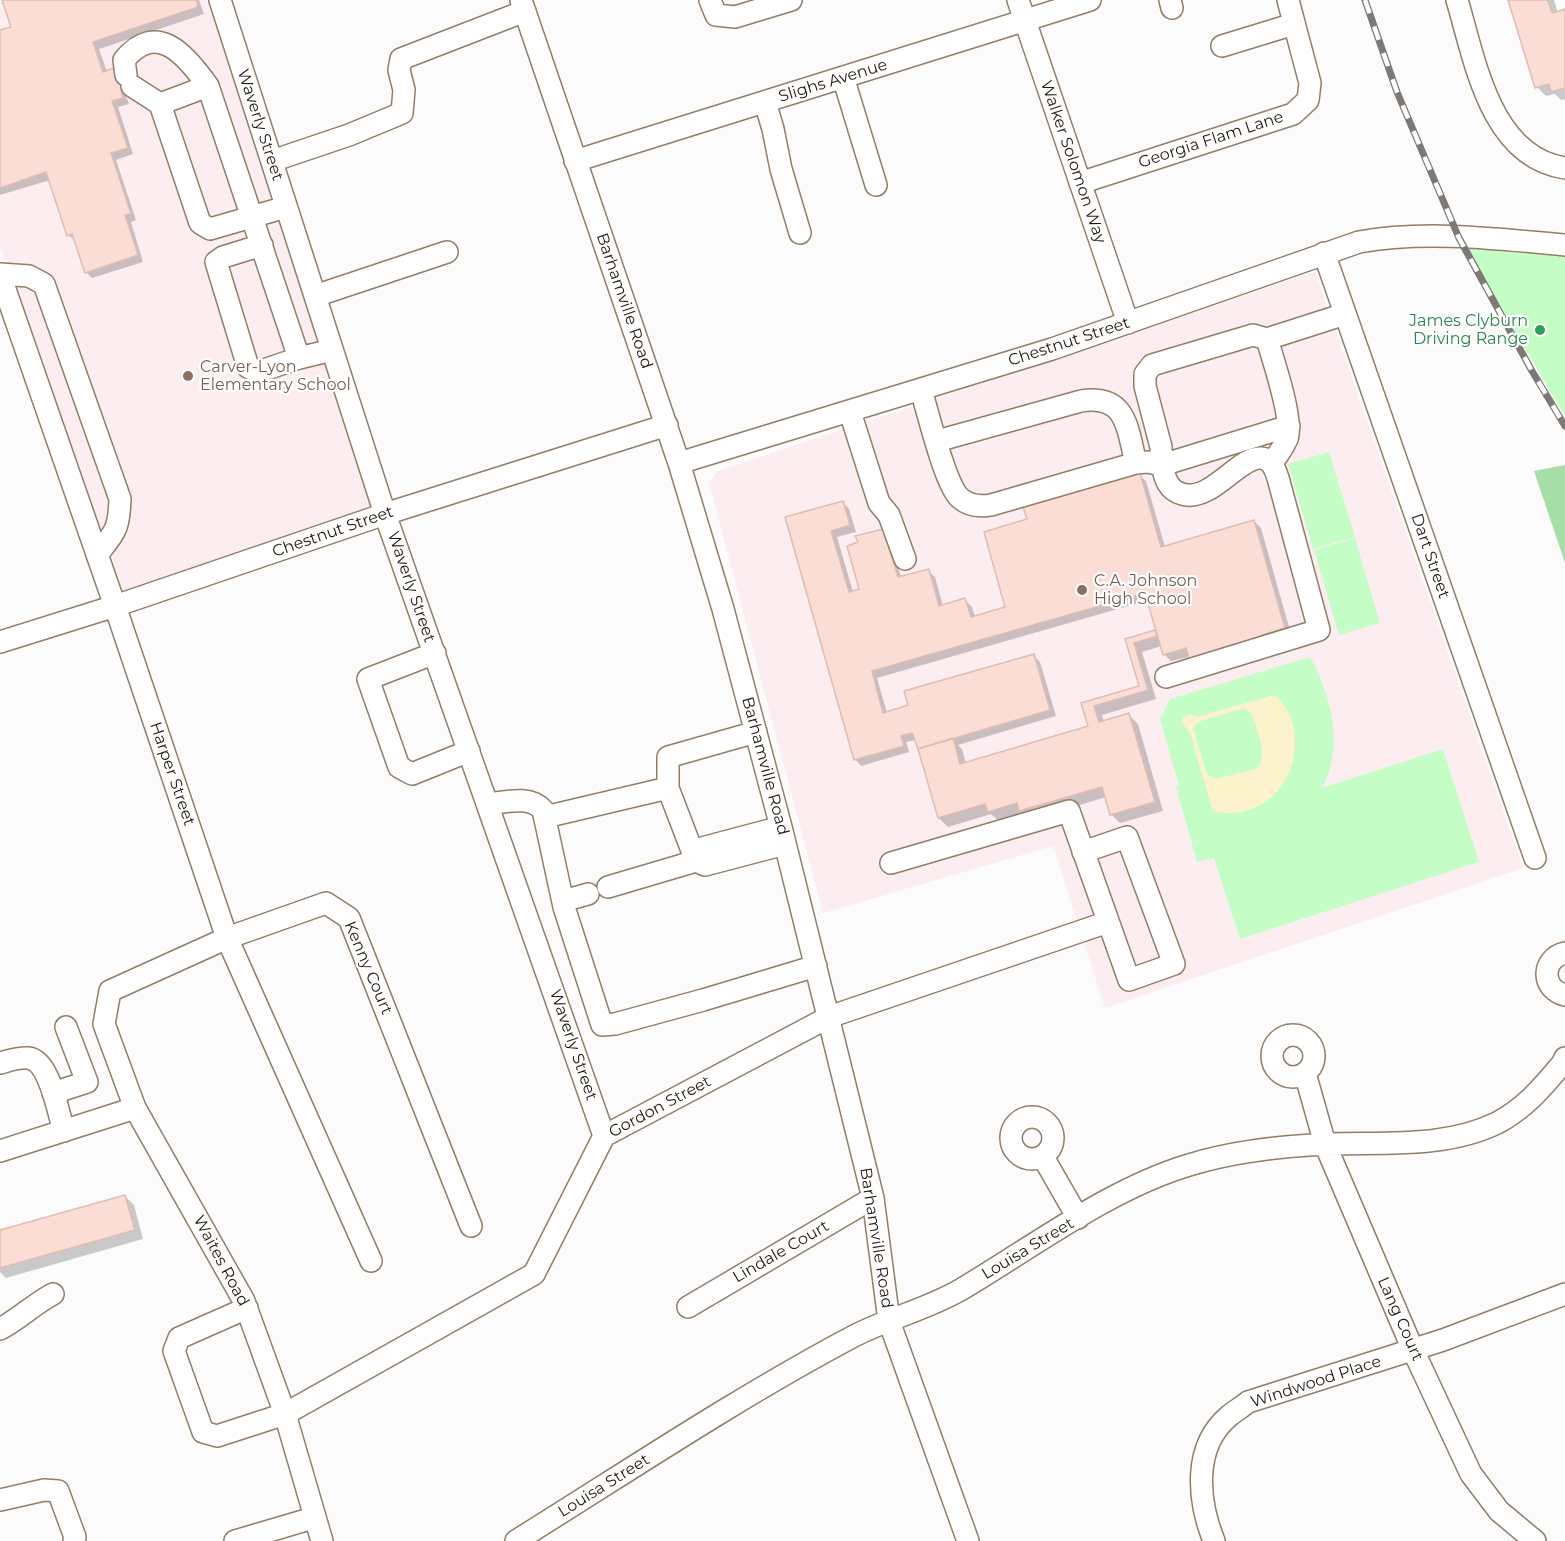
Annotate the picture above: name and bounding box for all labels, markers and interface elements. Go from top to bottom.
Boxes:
street label: Slighs Avenue [776,55,890,107]
street label: Waverly Street [233,67,287,183]
street label: Walker Solomon Way [1036,78,1110,246]
street label: Georgia Flam Lane [1136,107,1286,173]
street label: Barhamville Road [592,231,656,371]
place label: James Clyburn Driving Range [1409,311,1528,349]
street label: Chestnut Street [1006,313,1132,371]
marker: James Clyburn Driving Range [1533,323,1547,337]
place label: Carver-Lyon Elementary School [200,357,351,395]
marker: Carver-Lyon Elementary School [181,369,195,383]
street label: Chestnut Street [270,502,396,562]
street label: Dart Street [1407,511,1453,601]
street label: Waverly Street [383,529,439,645]
place label: C.A. Johnson High School [1094,571,1197,609]
marker: C.A. Johnson High School [1075,583,1089,597]
street label: Barhamville Road [737,695,793,837]
street label: Harper Street [145,720,199,828]
street label: Kenny Court [340,918,396,1018]
street label: Waverly Street [545,987,601,1103]
street label: Gordon Street [606,1072,714,1142]
street label: Barhamville Road [855,1166,897,1310]
street label: Waites Road [189,1212,253,1310]
street label: Louisa Street [978,1214,1078,1284]
street label: Lindale Court [729,1217,833,1287]
street label: Lang Court [1373,1274,1427,1364]
street label: Windwood Place [1248,1352,1384,1412]
street label: Louisa Street [555,1450,653,1522]

